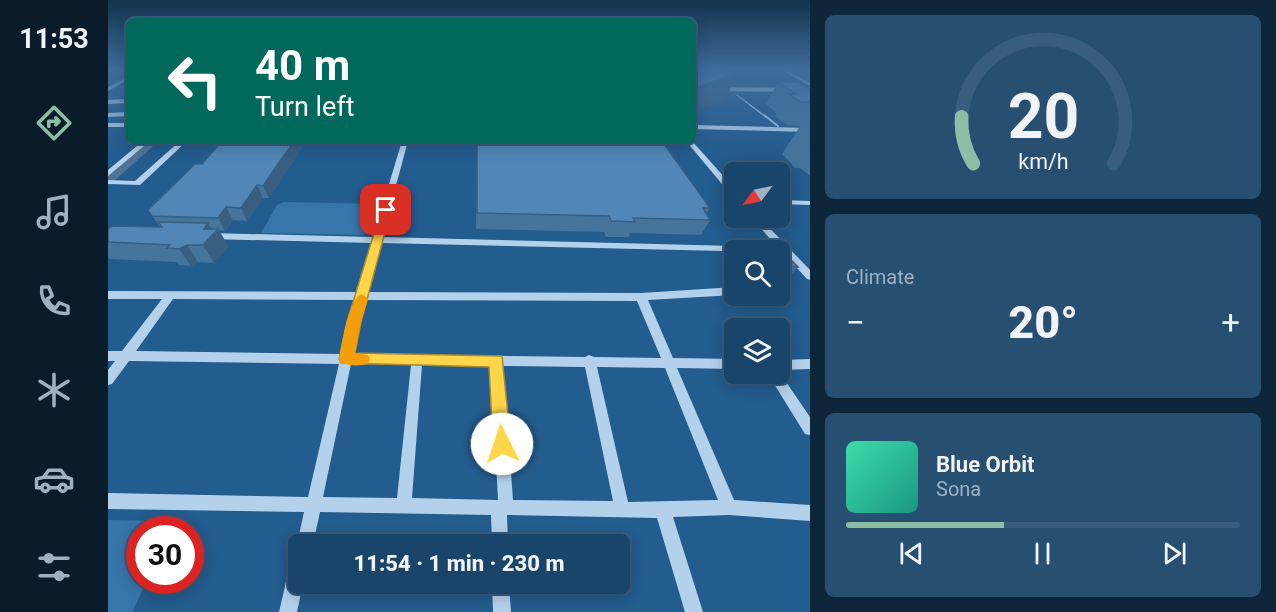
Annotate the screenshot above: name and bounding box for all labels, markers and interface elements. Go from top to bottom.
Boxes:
text: 11:53 [19,23,89,55]
text: 40 m [255,41,350,90]
icon: left [156,42,234,120]
text: 20 [1007,80,1079,153]
text: Turn left [255,91,355,123]
icon: directions [33,102,75,144]
text: km/h [1018,149,1068,174]
north arrow [724,162,790,228]
map controls [724,162,790,384]
pin [360,184,411,235]
icon: music [33,191,75,233]
icon: arrive [369,193,402,226]
button: search [724,240,790,306]
text: Climate [846,265,914,289]
icon: phone [33,280,75,322]
text: 20° [1008,296,1078,349]
text: − [846,303,865,342]
text: + [1221,303,1240,342]
button: layers [724,318,790,384]
icon: climate [33,369,75,411]
position arrow [470,412,534,476]
text: Blue Orbit [936,452,1034,477]
icon: car [33,458,75,500]
text: Sona [936,477,981,501]
speed limit sign: 30 [126,516,204,594]
icon: previous [895,537,928,570]
icon: pause [1026,537,1059,570]
icon: next [1158,537,1191,570]
icon: filters [33,546,75,588]
text: 11:54 · 1 min · 230 m [354,551,564,576]

